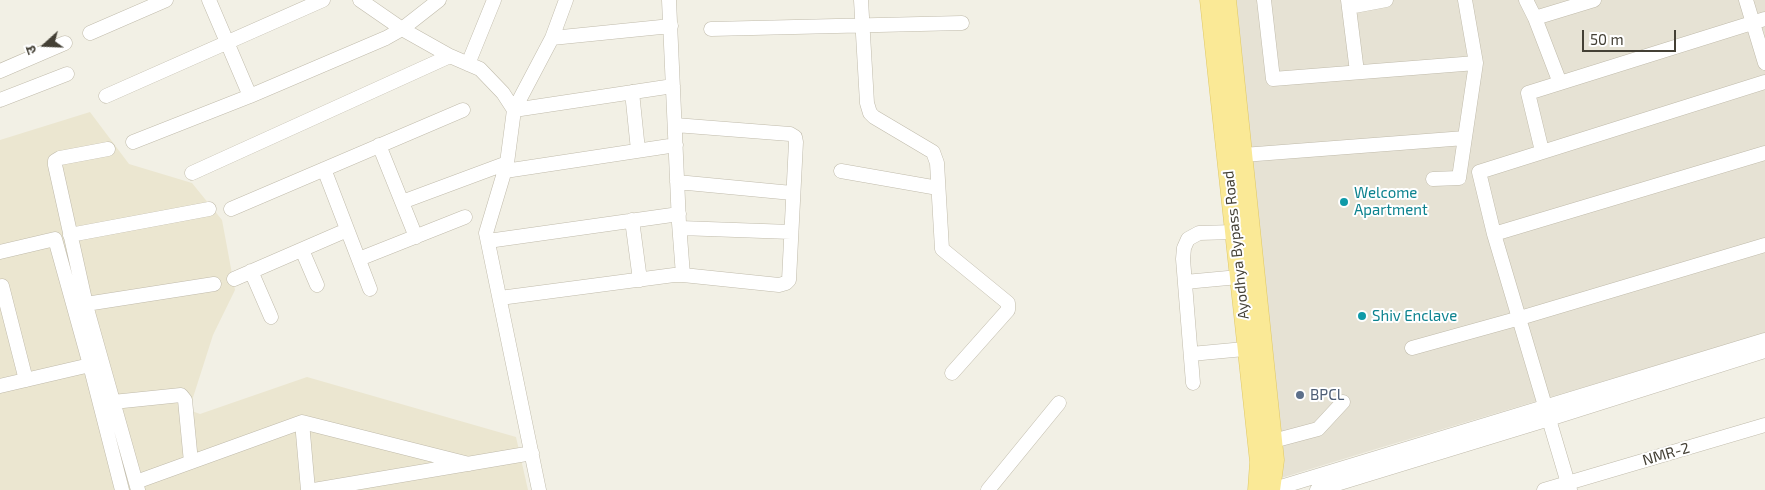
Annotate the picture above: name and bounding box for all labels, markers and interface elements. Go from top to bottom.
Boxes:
north arrow [20,20,70,70]
scale bar [1585,20,1679,52]
text: 50 m [1590,30,1624,48]
text: उ [21,44,40,57]
street label: Ayodhya Bypass Road [1219,170,1253,320]
place label: Welcome Apartment [1354,184,1428,219]
marker: Welcome Apartment [1338,196,1350,208]
place label: Shiv Enclave [1372,307,1457,325]
marker: Shiv Enclave [1356,310,1368,322]
place label: BPCL [1310,386,1344,404]
marker: BPCL [1294,389,1306,401]
street label: NMR-2 [1640,439,1692,469]

